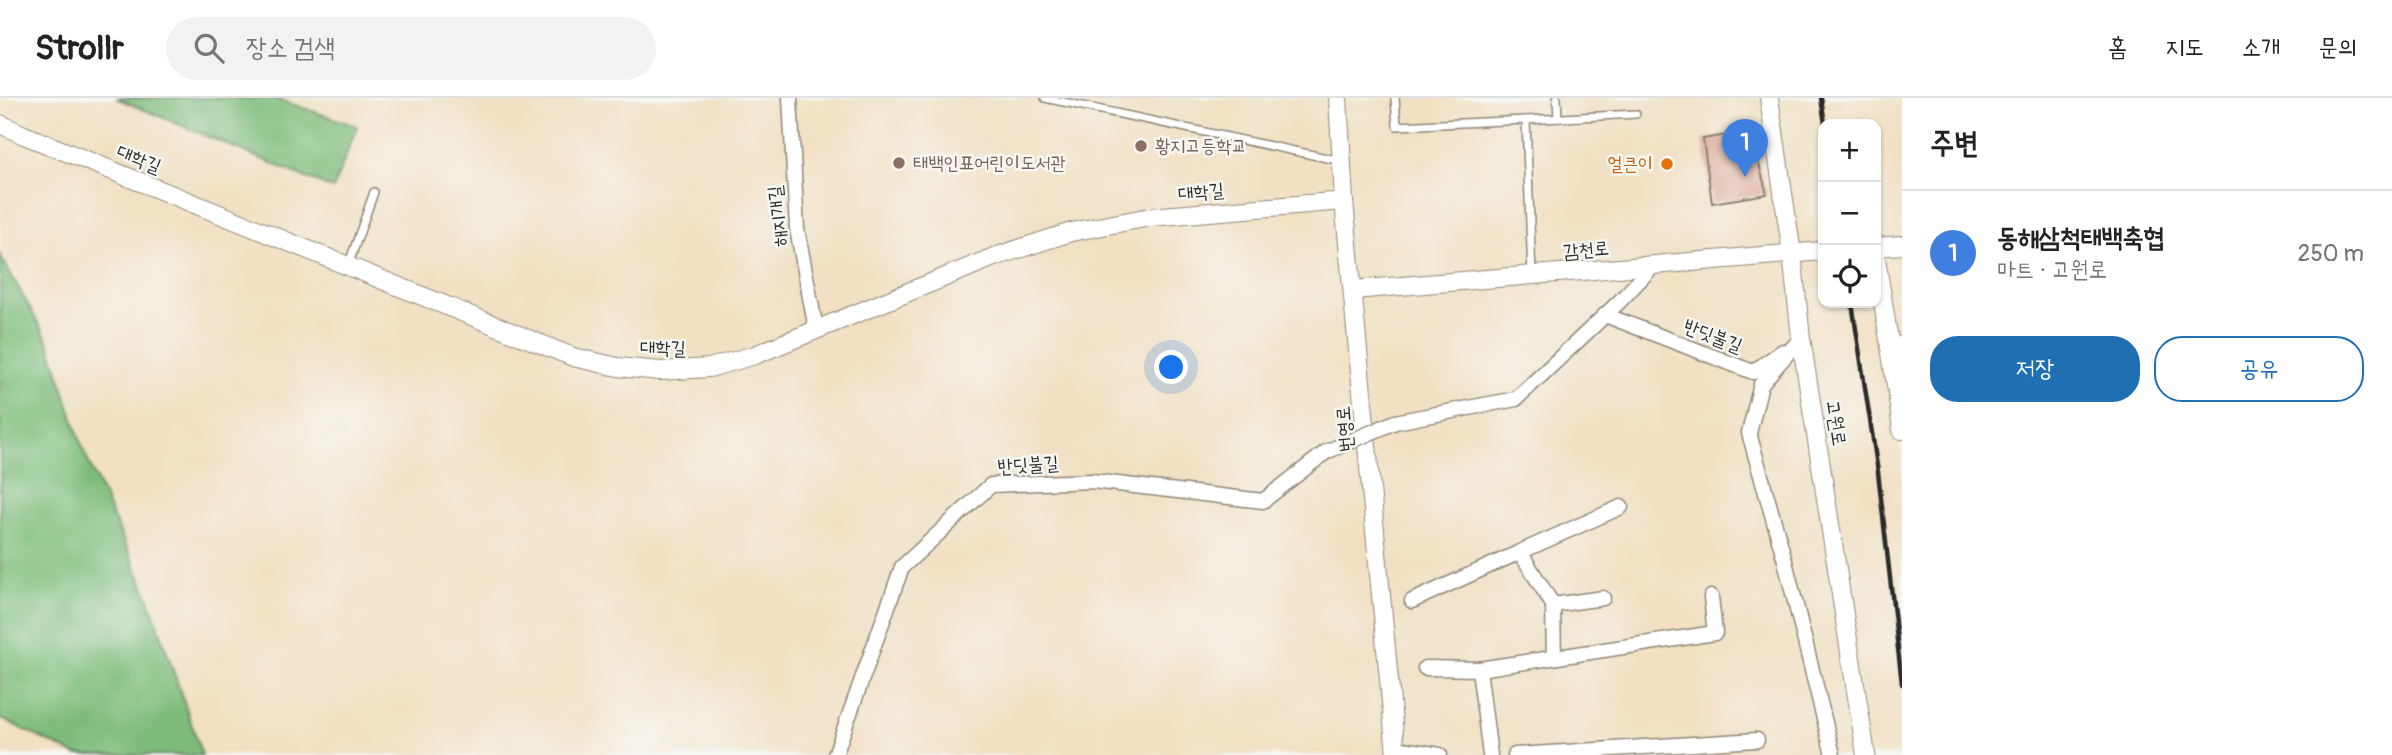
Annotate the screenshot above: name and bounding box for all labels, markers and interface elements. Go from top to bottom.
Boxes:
search box [166,17,656,80]
text: Strollr [35,28,124,69]
icon: search [190,29,228,67]
text: 장소 검색 [246,32,335,64]
text: 홈 [2108,33,2127,62]
text: 지도 [2165,33,2204,62]
text: 소개 [2242,33,2280,62]
text: 문의 [2318,33,2357,62]
pin: 1 [1722,119,1768,177]
map controls [1818,119,1881,308]
button: + [1818,119,1881,182]
text: 주변 [1930,125,1978,162]
place label: 황지고등학교 [1155,134,1247,158]
marker: 황지고등학교 [1133,138,1149,154]
street label: 대학길 [113,139,165,179]
place label: 태백인표어린이도서관 [913,151,1066,175]
place label: 얼큰이 [1607,152,1653,176]
marker: 태백인표어린이도서관 [891,155,907,171]
marker: 얼큰이 [1659,156,1675,172]
street label: 대학길 [1177,178,1225,206]
button: − [1818,182,1881,245]
street label: 해지개길 [763,184,793,248]
text: 동해삼척태백축협 [1997,222,2164,254]
street label: 감천로 [1562,236,1610,264]
text: 1 [1949,239,1958,268]
text: 250 m [2298,239,2364,268]
button: locate [1818,245,1881,308]
text: 마트 · 고원로 [1997,255,2107,284]
street label: 반딧불길 [1680,314,1746,358]
street label: 대학길 [640,336,686,360]
button: 저장 [1930,336,2140,402]
button: 공유 [2154,336,2364,402]
your location [1154,350,1188,384]
street label: 고원로 [1821,398,1851,448]
street label: 번영로 [1331,405,1359,453]
street label: 반딧불길 [997,451,1059,479]

